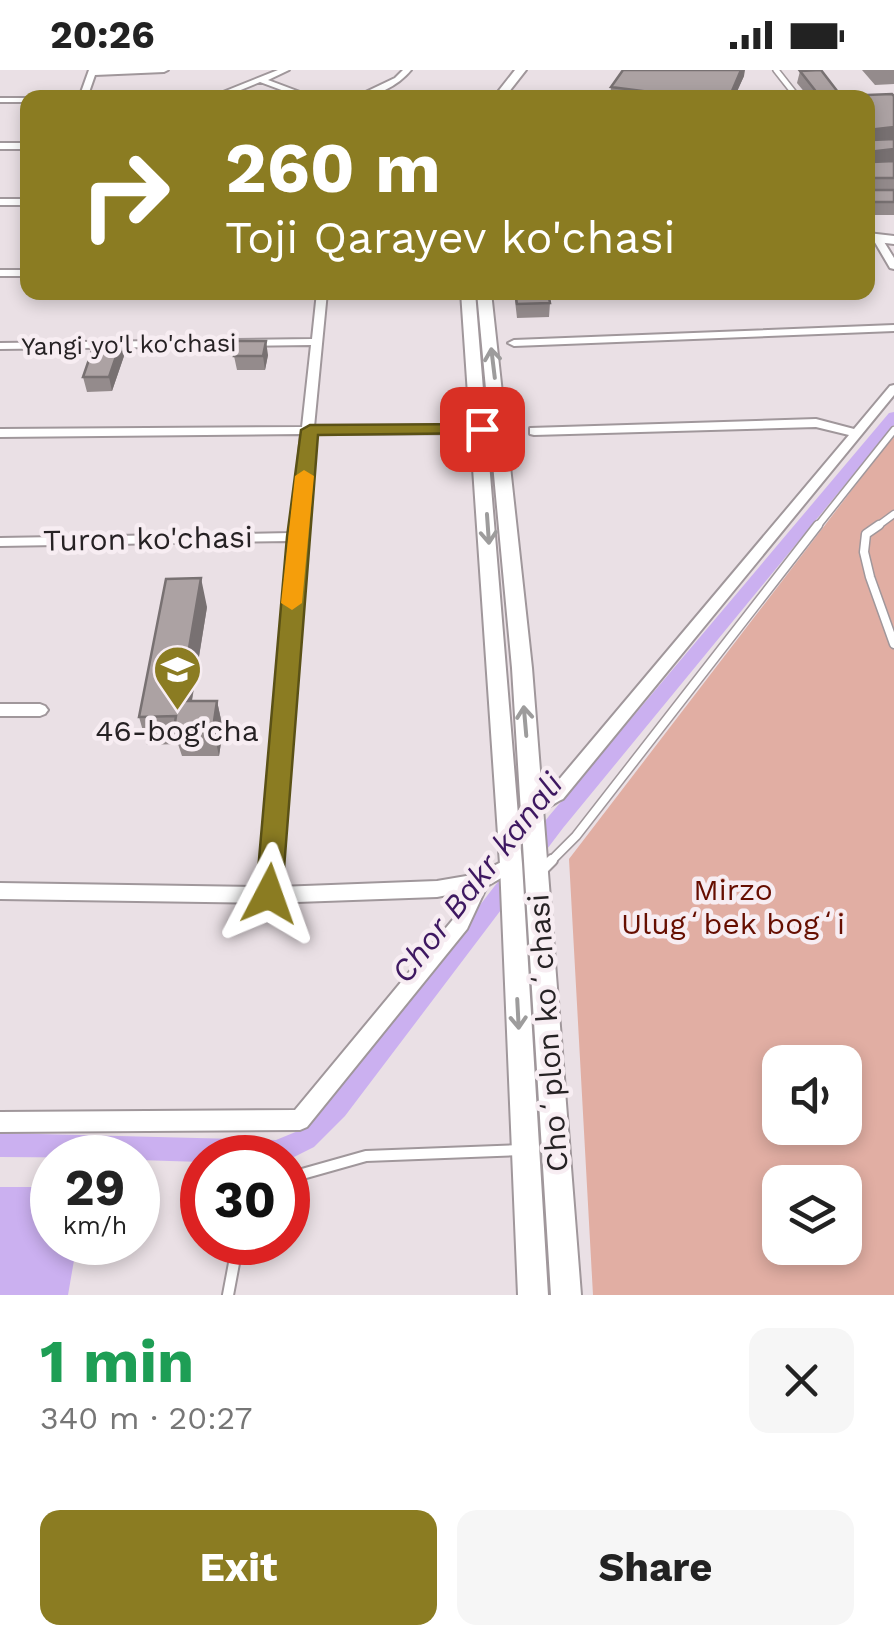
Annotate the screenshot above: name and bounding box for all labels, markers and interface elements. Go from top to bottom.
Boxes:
text: 20:26 [50,13,155,57]
text: 260 m [225,127,441,209]
icon: right [60,130,190,260]
text: Toji Qarayev ko'chasi [225,211,675,264]
street label: Yangi yo'l ko'chasi [21,328,237,361]
one-way arrow [483,347,502,379]
pin [440,387,525,472]
icon: arrive [455,402,510,457]
one-way arrow [479,513,498,545]
street label: Turon ko'chasi [43,519,253,558]
school or university icon: 46-bog'cha [151,644,203,712]
one-way arrow [516,706,535,738]
place label: 46-bog'cha [95,713,259,748]
water label: Chor Bakr kanali [383,765,571,990]
position arrow [217,842,321,946]
park label: Mirzo Ulugʻbek bogʻi [621,872,845,941]
street label: Choʻplon koʻchasi [520,893,575,1173]
one-way arrow [509,997,528,1029]
map controls [762,1045,862,1265]
button: sound [762,1045,862,1145]
speed limit sign: 30 [180,1135,310,1265]
text: 29 [65,1158,125,1217]
button: layers [762,1165,862,1265]
text: km/h [63,1211,127,1240]
text: 1 min [40,1326,194,1397]
button: close [749,1328,854,1433]
text: 340 m · 20:27 [40,1399,253,1437]
button: Exit [40,1510,437,1625]
button: Share [457,1510,854,1625]

